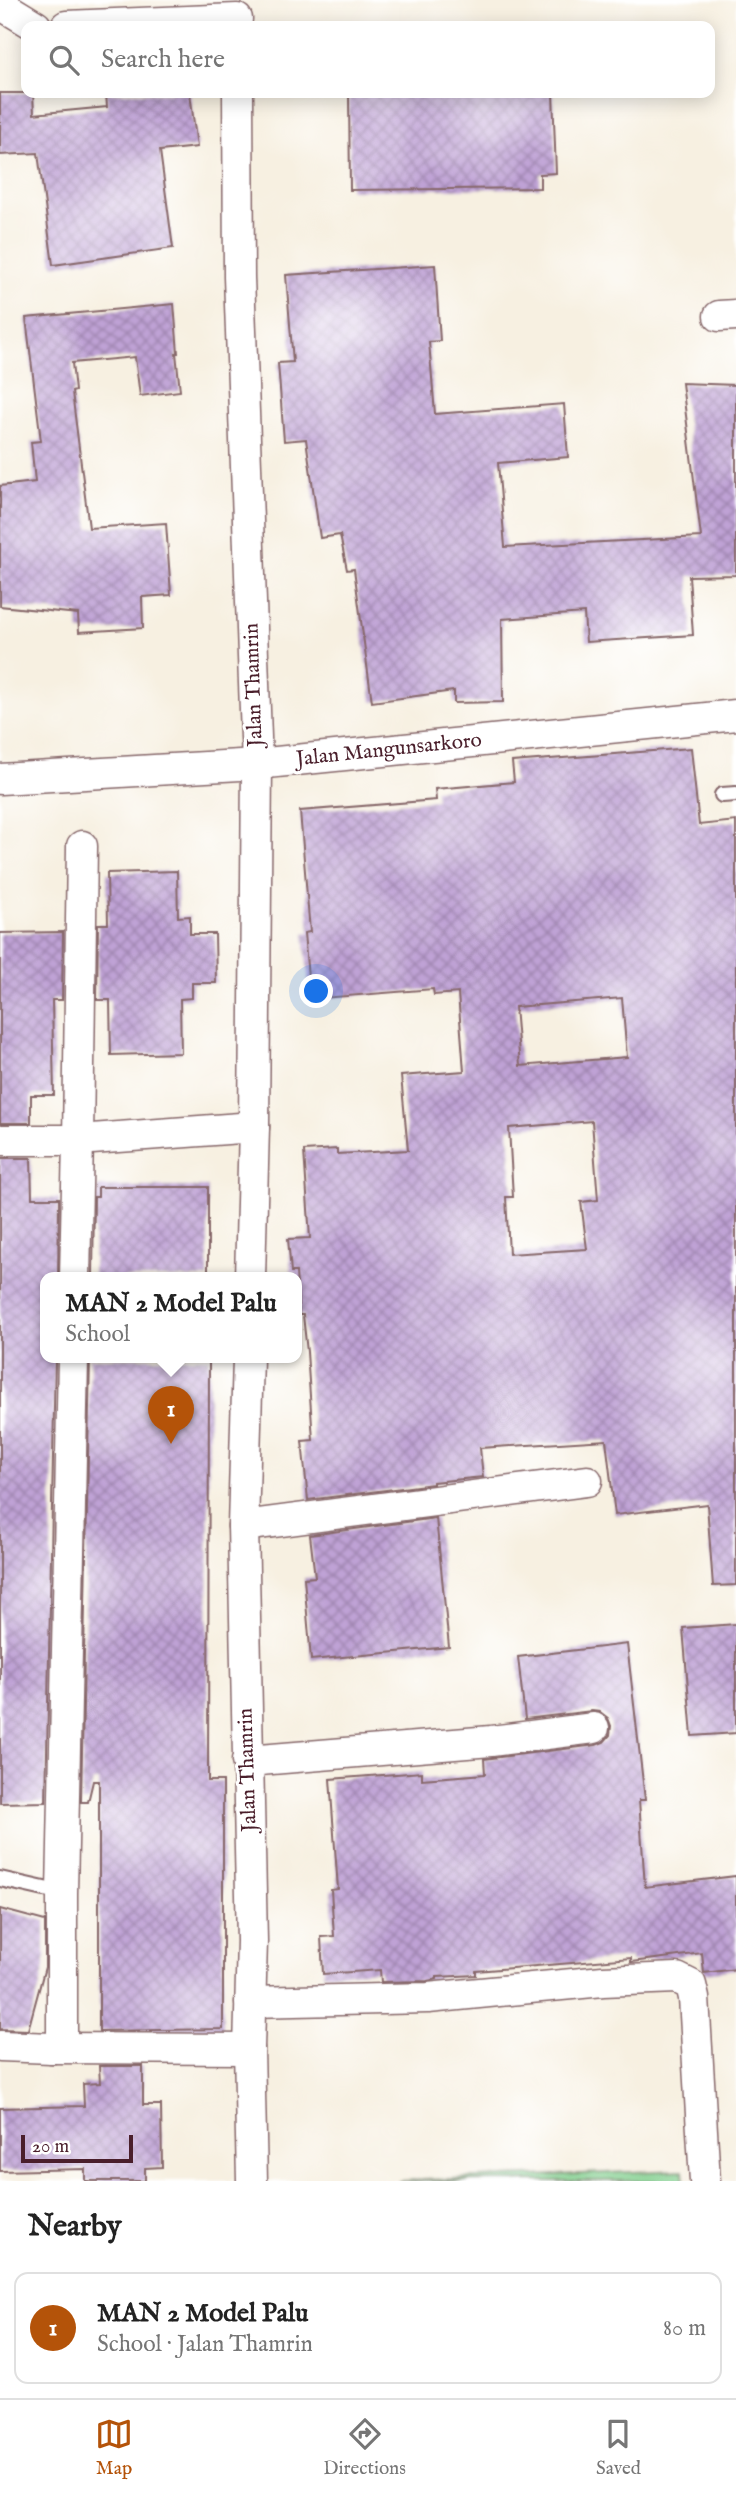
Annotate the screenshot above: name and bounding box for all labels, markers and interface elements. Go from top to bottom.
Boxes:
search box [21,21,715,98]
icon: search [45,41,83,79]
text: Search here [101,43,225,76]
street label: Jalan Thamrin [238,623,270,749]
street label: Jalan Mangunsarkoro [293,727,483,773]
your location [299,974,333,1008]
popup [40,1272,302,1363]
text: MAN 2 Model Palu [65,1287,277,1320]
text: School [65,1320,130,1349]
pin: 1 [148,1386,194,1444]
street label: Jalan Thamrin [232,1708,264,1834]
scale bar [21,2132,133,2164]
text: 20 m [32,2135,69,2159]
text: Nearby [28,2208,121,2246]
text: MAN 2 Model Palu [97,2297,308,2330]
text: 1 [49,2314,57,2343]
text: 80 m [663,2314,706,2343]
text: School · Jalan Thamrin [97,2330,313,2359]
tab: Map [95,2415,133,2481]
tab: Directions [323,2415,406,2481]
tab: Saved [596,2415,641,2481]

